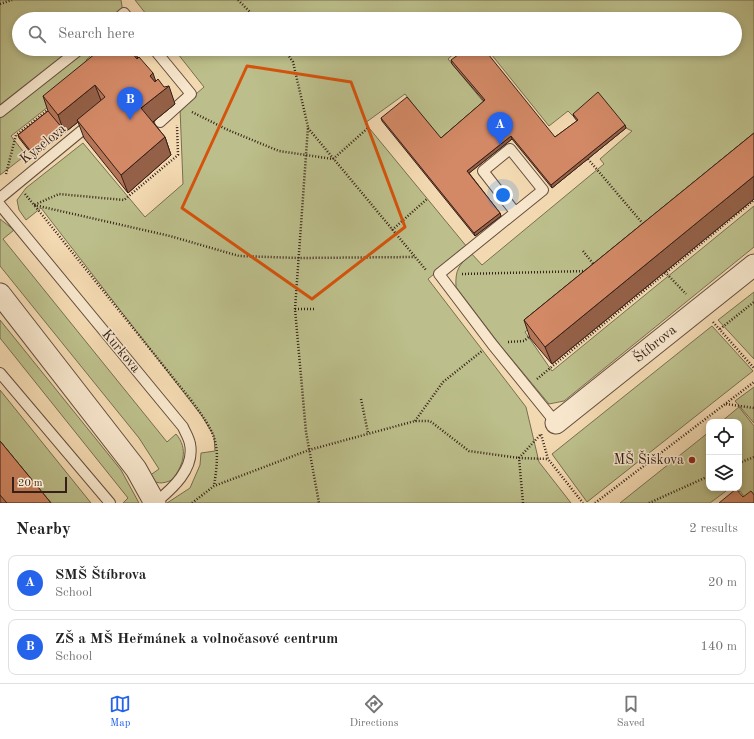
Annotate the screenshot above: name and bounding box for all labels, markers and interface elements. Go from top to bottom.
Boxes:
search box [12,12,742,56]
icon: search [26,23,48,45]
text: Search here [58,27,135,42]
pin: B [117,87,143,120]
pin: A [487,112,513,145]
street label: Kyselova [17,121,69,167]
your location [493,185,513,205]
street label: Štíbrova [629,320,679,365]
street label: Kurkova [99,327,143,375]
map controls [706,419,742,491]
button: locate [706,419,742,455]
place label: MŠ Šiškova [614,450,684,467]
marker: MŠ Šiškova [687,455,697,465]
button: layers [706,455,742,491]
scale bar [12,475,67,494]
text: 20 m [18,478,43,489]
text: Nearby [16,521,71,538]
text: 2 results [689,522,738,535]
text: SMŠ Štíbrova [55,568,146,583]
text: A [25,576,35,589]
text: 20 m [708,576,737,589]
text: School [55,586,92,599]
text: ZŠ a MŠ Heřmánek a volnočasové centrum [55,632,338,647]
text: B [25,640,35,653]
text: 140 m [700,640,737,653]
text: School [55,650,92,663]
tab: Map [109,693,131,731]
tab: Directions [350,693,398,731]
tab: Saved [617,693,645,731]

